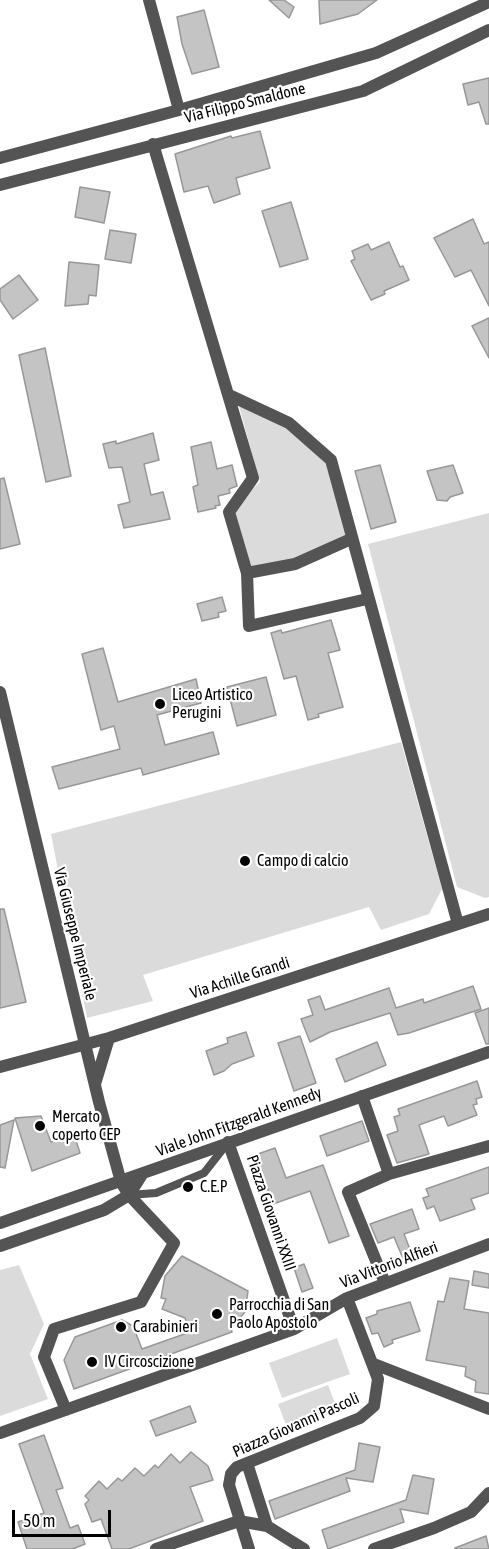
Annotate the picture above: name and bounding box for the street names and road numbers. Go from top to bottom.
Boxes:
street label: Via Filippo Smaldone [183,79,307,127]
street label: Via Giuseppe Imperiale [49,866,101,1002]
street label: Via Achille Grandi [188,953,292,1003]
street label: Viale John Fitzgerald Kennedy [154,1083,324,1161]
street label: Piazza Giovanni XXIII [242,1153,300,1273]
street label: Via Vittorio Alfieri [337,1238,441,1292]
street label: Piazza Giovanni Pascoli [230,1388,362,1462]

